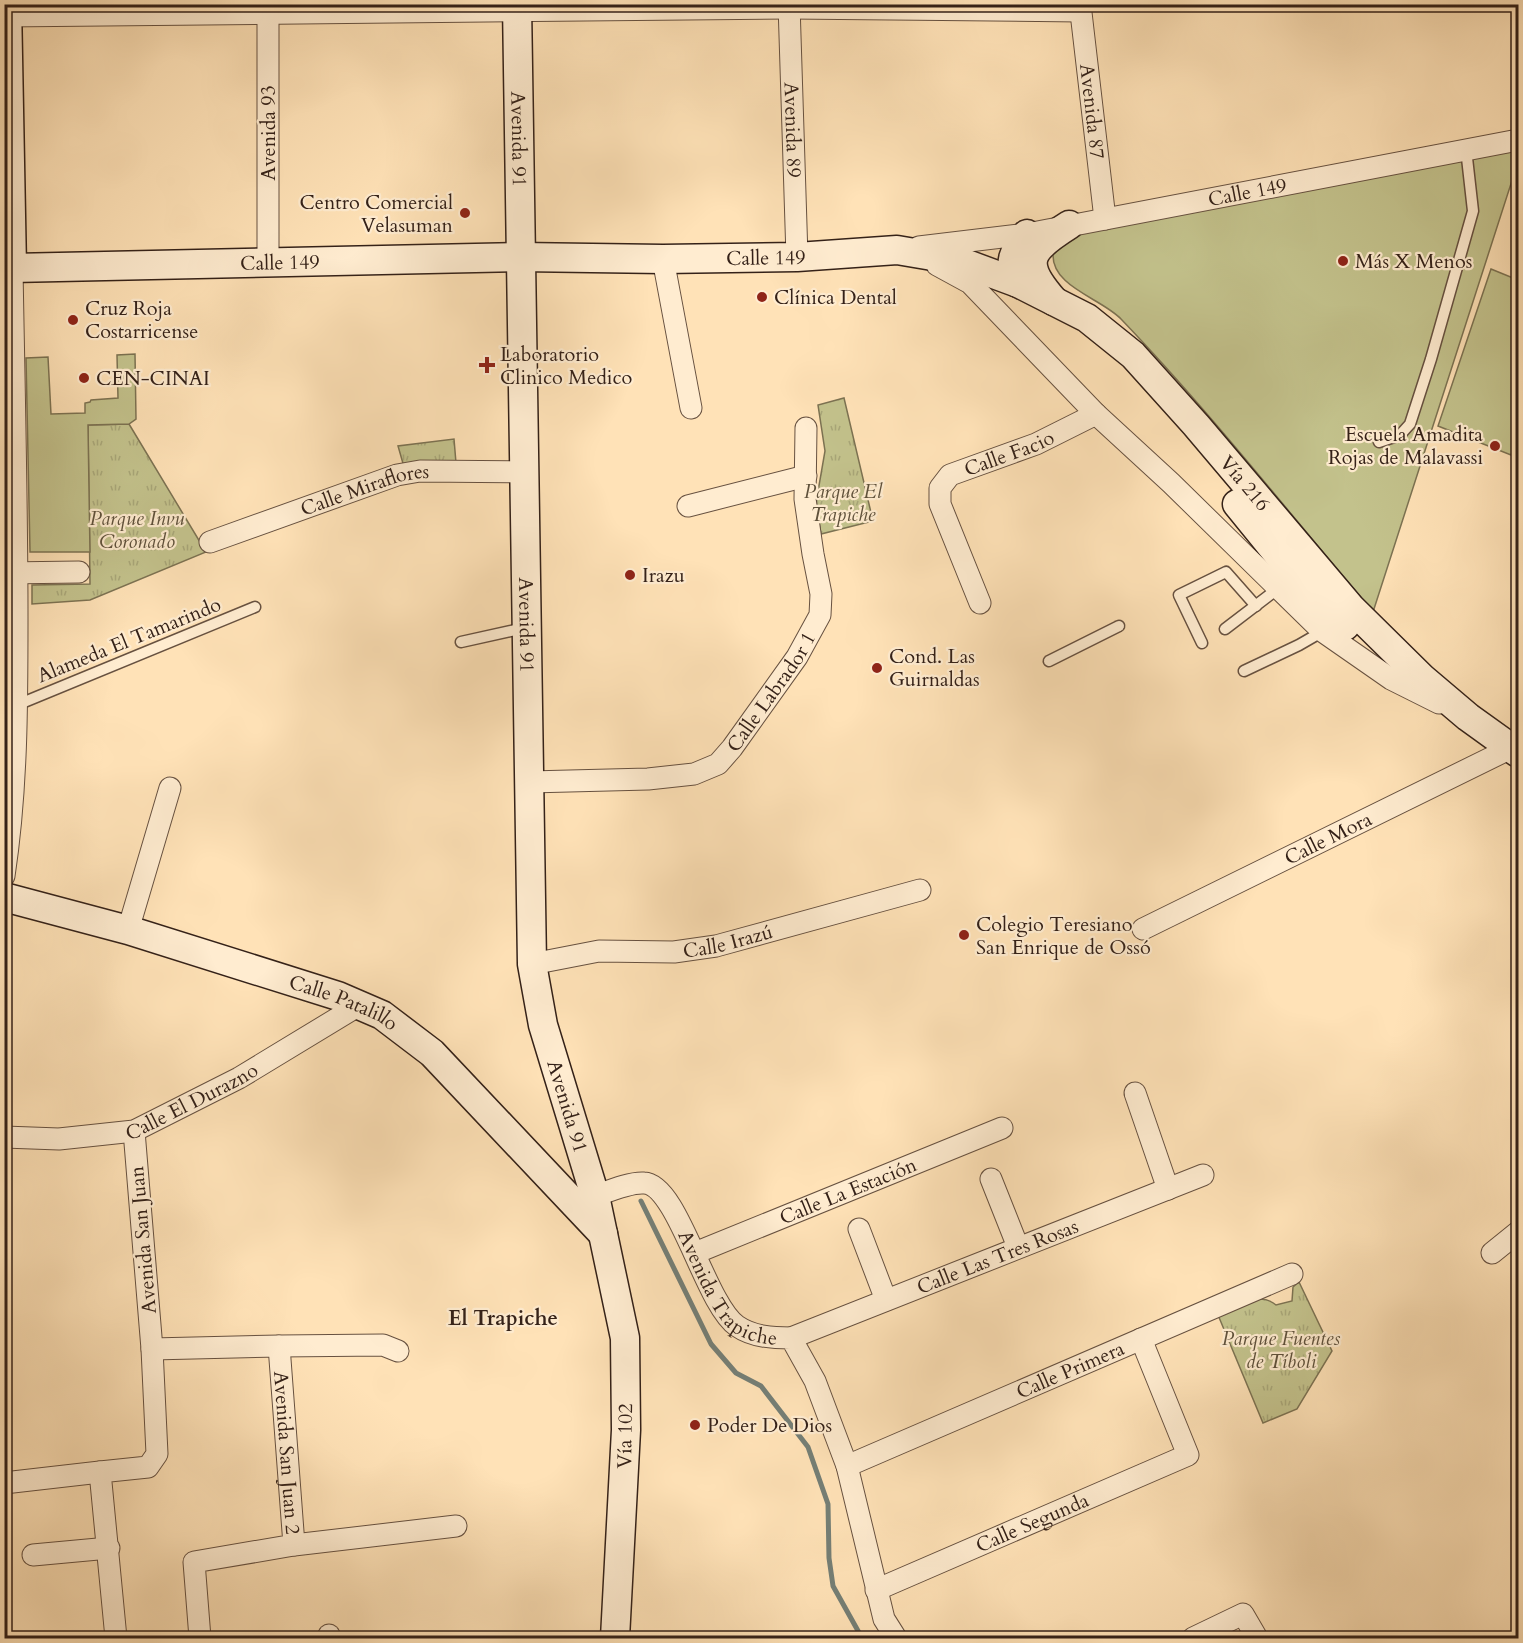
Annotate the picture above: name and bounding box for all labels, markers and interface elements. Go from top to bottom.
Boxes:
street label: Avenida 87 [1074,62,1111,160]
street label: Avenida 89 [778,82,808,178]
street label: Avenida 93 [255,85,282,181]
street label: Avenida 91 [505,91,533,187]
street label: Calle 149 [1206,171,1289,213]
place label: Centro Comercial Velasuman [300,189,454,239]
marker: Centro Comercial Velasuman [458,206,472,220]
street label: Calle 149 [726,243,806,272]
street label: Calle 149 [240,248,320,277]
place label: Más X Menos [1355,248,1472,275]
marker: Más X Menos [1336,254,1350,268]
place label: Clínica Dental [774,284,897,311]
marker: Clínica Dental [755,290,769,304]
place label: Cruz Roja Costarricense [85,295,198,345]
marker: Cruz Roja Costarricense [66,313,80,327]
place label: Laboratorio Clinico Medico [500,341,633,391]
marker: Laboratorio Clinico Medico [478,356,496,374]
place label: CEN-CINAI [96,365,210,392]
marker: CEN-CINAI [77,371,91,385]
place label: Escuela Amadita Rojas de Malavassi [1328,421,1483,471]
street label: Calle Facio [960,424,1059,482]
marker: Escuela Amadita Rojas de Malavassi [1488,439,1502,453]
street label: Vía 216 [1214,449,1276,517]
street label: Calle Miraflores [297,457,429,522]
park label: Parque El Trapiche [804,478,883,528]
park label: Parque Invu Coronado [90,505,185,555]
place label: Irazu [642,562,685,589]
marker: Irazu [623,568,637,582]
street label: Avenida 91 [512,577,541,673]
street label: Alameda El Tamarindo [33,591,225,689]
street label: Calle Labrador 1 [720,627,822,757]
place label: Cond. Las Guirnaldas [889,643,980,693]
marker: Cond. Las Guirnaldas [870,661,884,675]
street label: Calle Mora [1280,805,1376,871]
place label: Colegio Teresiano San Enrique de Ossó [976,911,1151,961]
street label: Calle Irazú [681,918,776,964]
marker: Colegio Teresiano San Enrique de Ossó [957,928,971,942]
street label: Calle Patalillo [286,968,404,1036]
street label: Calle El Durazno [124,1056,263,1145]
street label: Avenida 91 [541,1057,595,1156]
street label: Calle La Estación [775,1151,921,1231]
street label: Avenida San Juan [123,1164,163,1315]
street label: Calle Las Tres Rosas [913,1212,1082,1300]
street label: Avenida Trapiche [672,1226,778,1351]
district label: El Trapiche [448,1304,558,1333]
park label: Parque Fuentes de Tíboli [1222,1325,1340,1375]
street label: Calle Primera [1012,1334,1129,1405]
street label: Avenida San Juan 2 [267,1370,307,1535]
street label: Vía 102 [611,1403,639,1469]
place label: Poder De Dios [707,1412,832,1439]
marker: Poder De Dios [688,1418,702,1432]
street label: Calle Segunda [971,1486,1093,1559]

